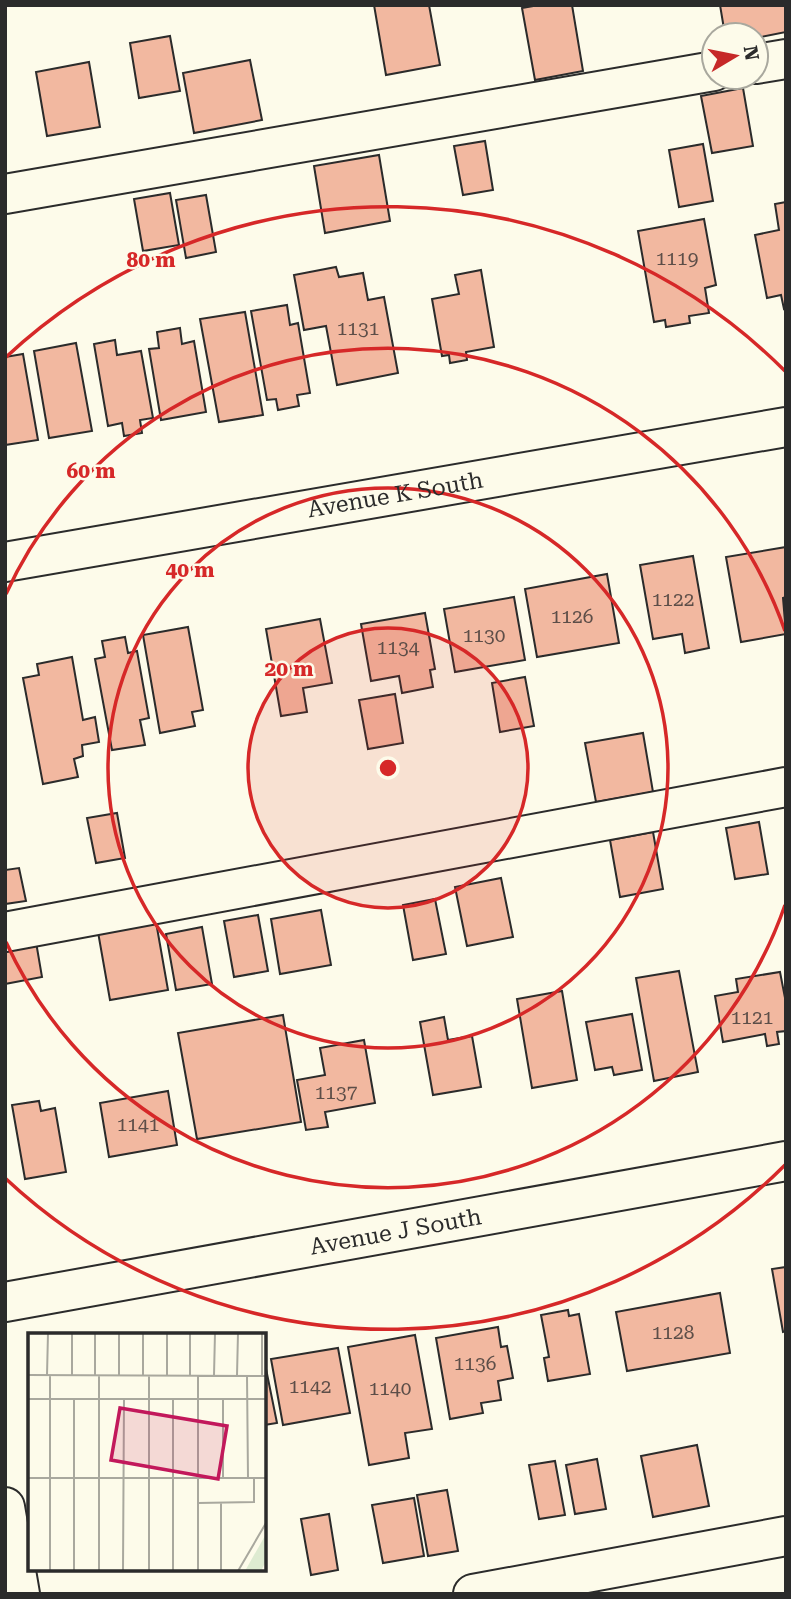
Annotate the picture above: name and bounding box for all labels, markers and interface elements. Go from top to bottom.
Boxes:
north arrow [700,21,770,91]
text: N [739,44,764,63]
house number: 1119 [656,247,698,270]
text: 80 m [126,248,176,272]
house number: 1131 [337,317,379,340]
text: 60 m [66,459,116,483]
street label: Avenue K South [306,467,485,523]
text: 40 m [165,558,215,582]
house number: 1122 [652,588,694,611]
house number: 1126 [551,605,593,628]
house number: 1130 [463,624,505,647]
house number: 1134 [377,636,420,659]
text: 20 m [264,657,314,681]
centre of rings [376,756,400,780]
house number: 1121 [731,1006,773,1029]
house number: 1137 [315,1081,358,1104]
house number: 1141 [117,1113,159,1136]
street label: Avenue J South [308,1203,484,1261]
house number: 1128 [652,1321,694,1344]
inset map [28,1333,266,1571]
house number: 1136 [454,1352,496,1375]
house number: 1142 [289,1375,331,1398]
house number: 1140 [369,1377,411,1400]

